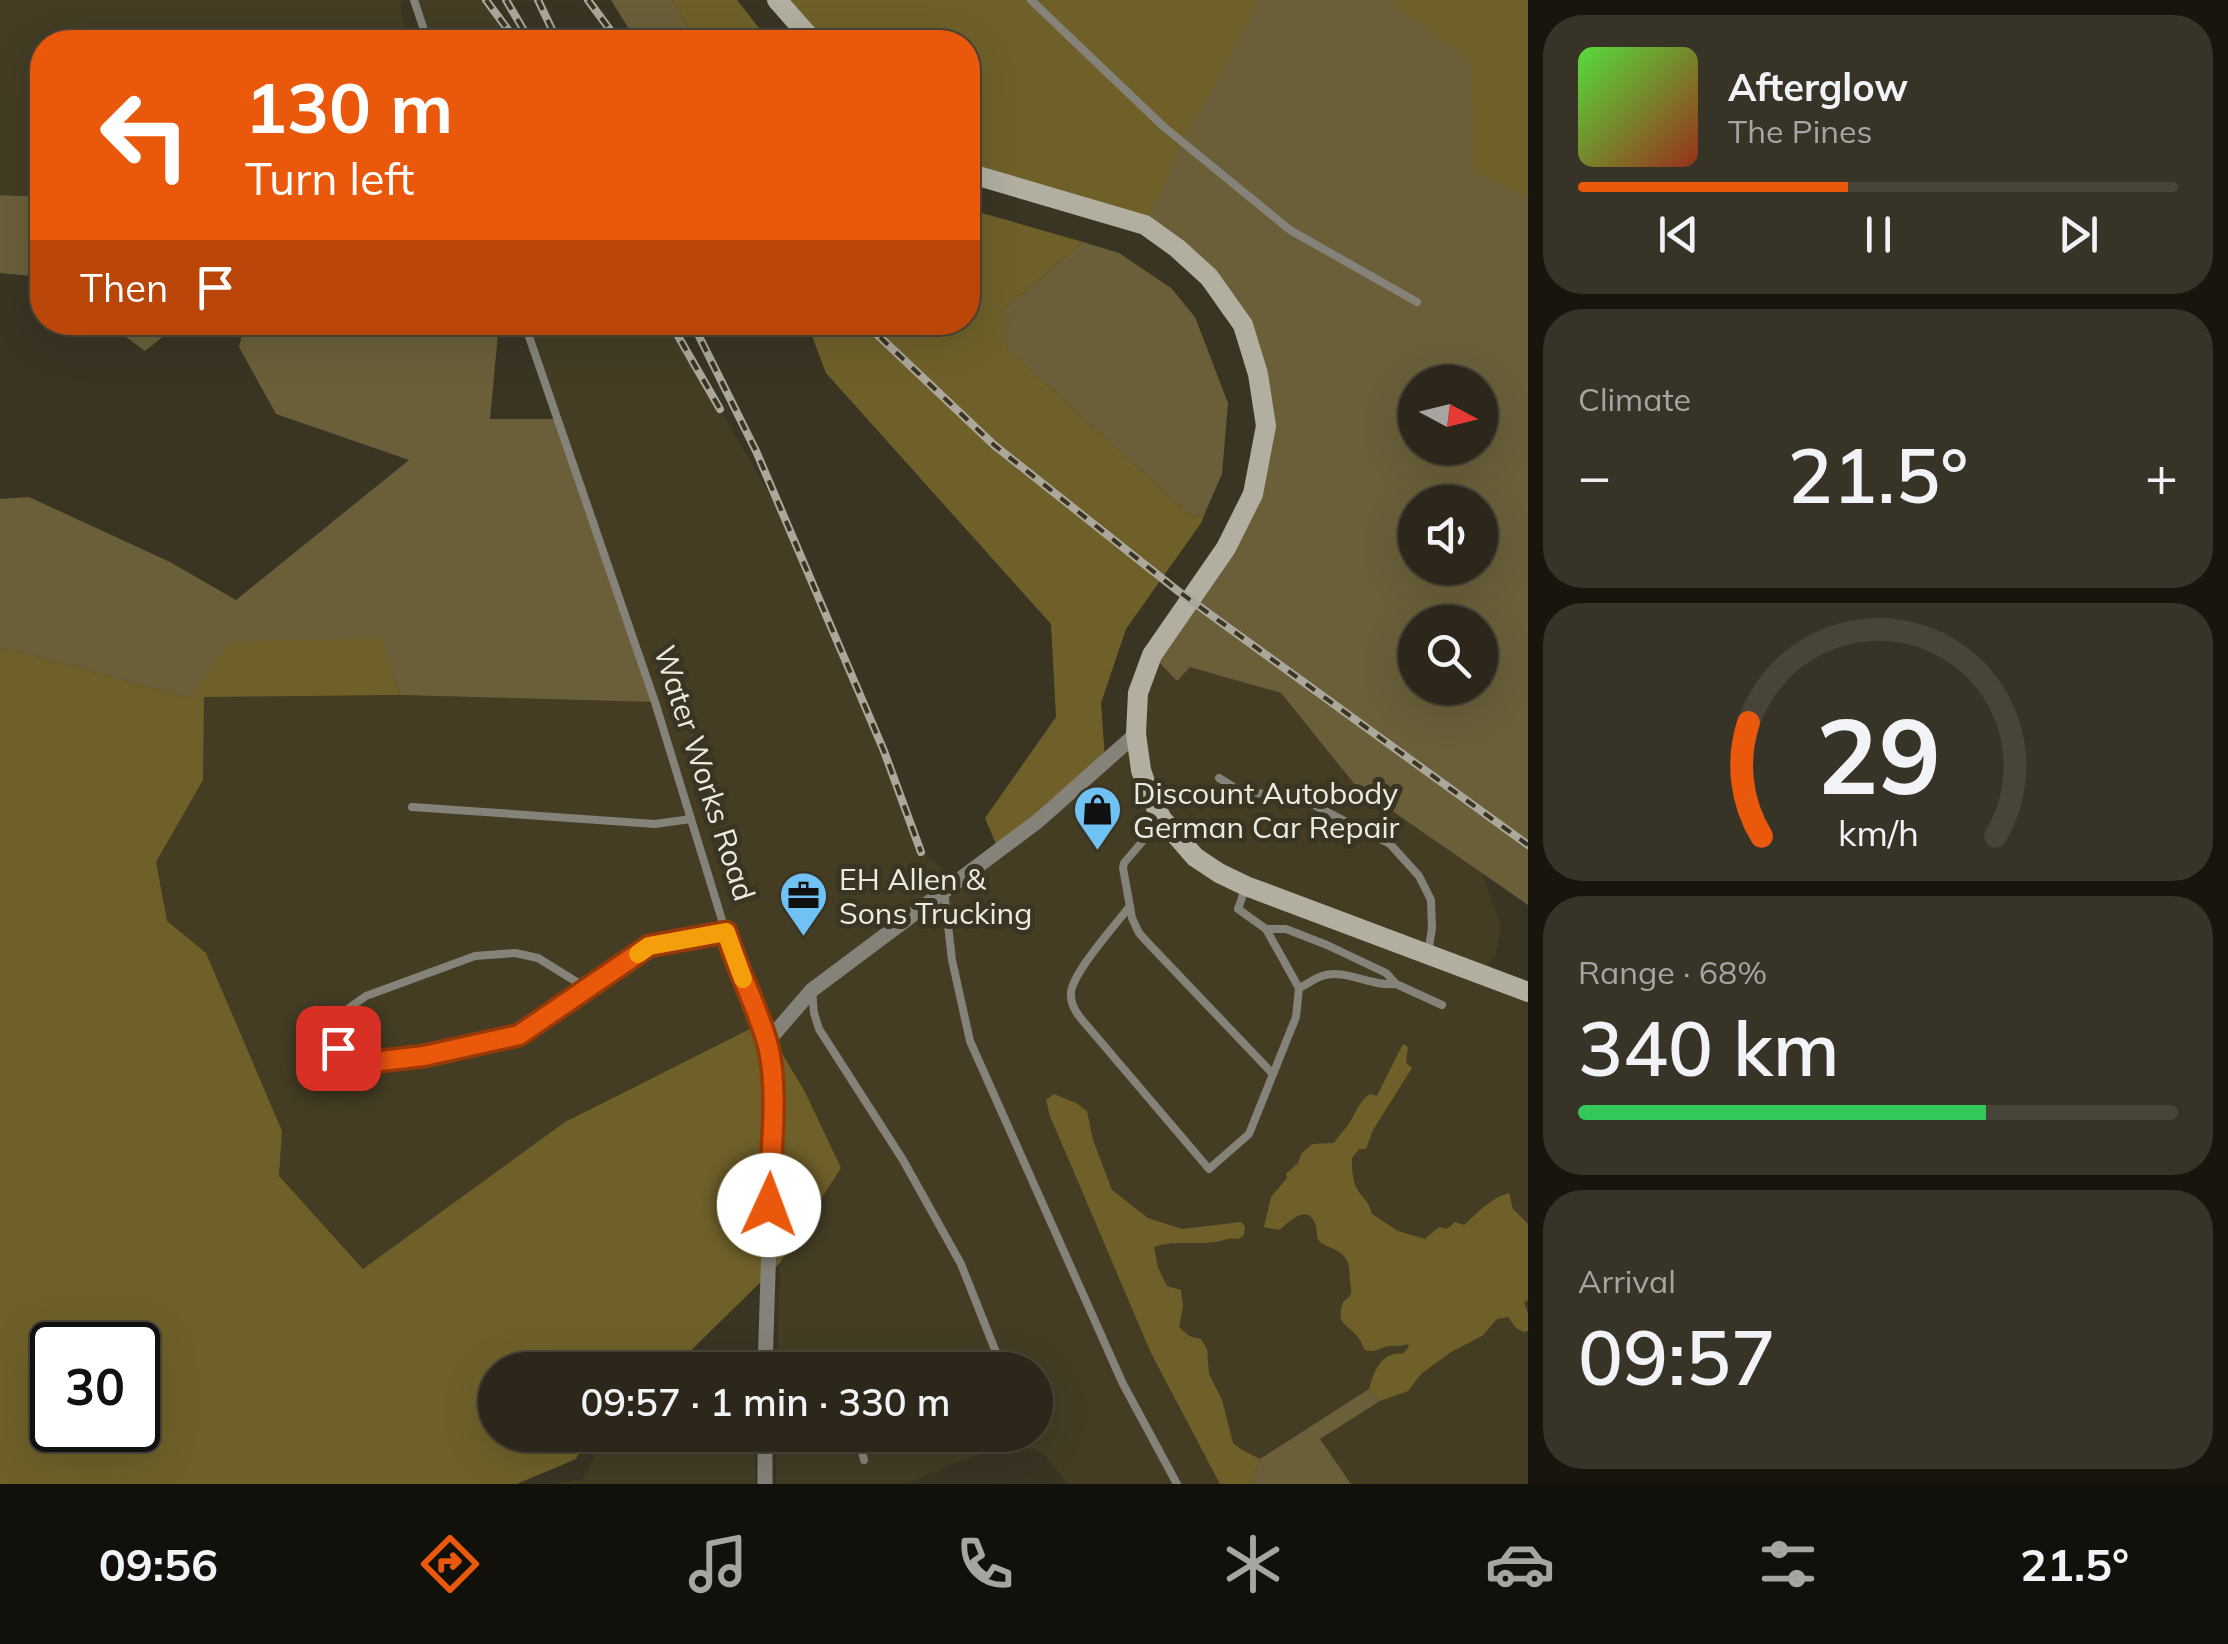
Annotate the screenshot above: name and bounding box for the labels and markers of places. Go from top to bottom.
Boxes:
place label: Discount Autobody German Car Repair [1133,774,1400,846]
shop icon: Discount Autobody German Car Repair [1072,784,1124,852]
place label: EH Allen & Sons Trucking [839,860,1032,932]
office icon: EH Allen & Sons Trucking [778,870,830,938]
pin [296,1006,381,1091]

